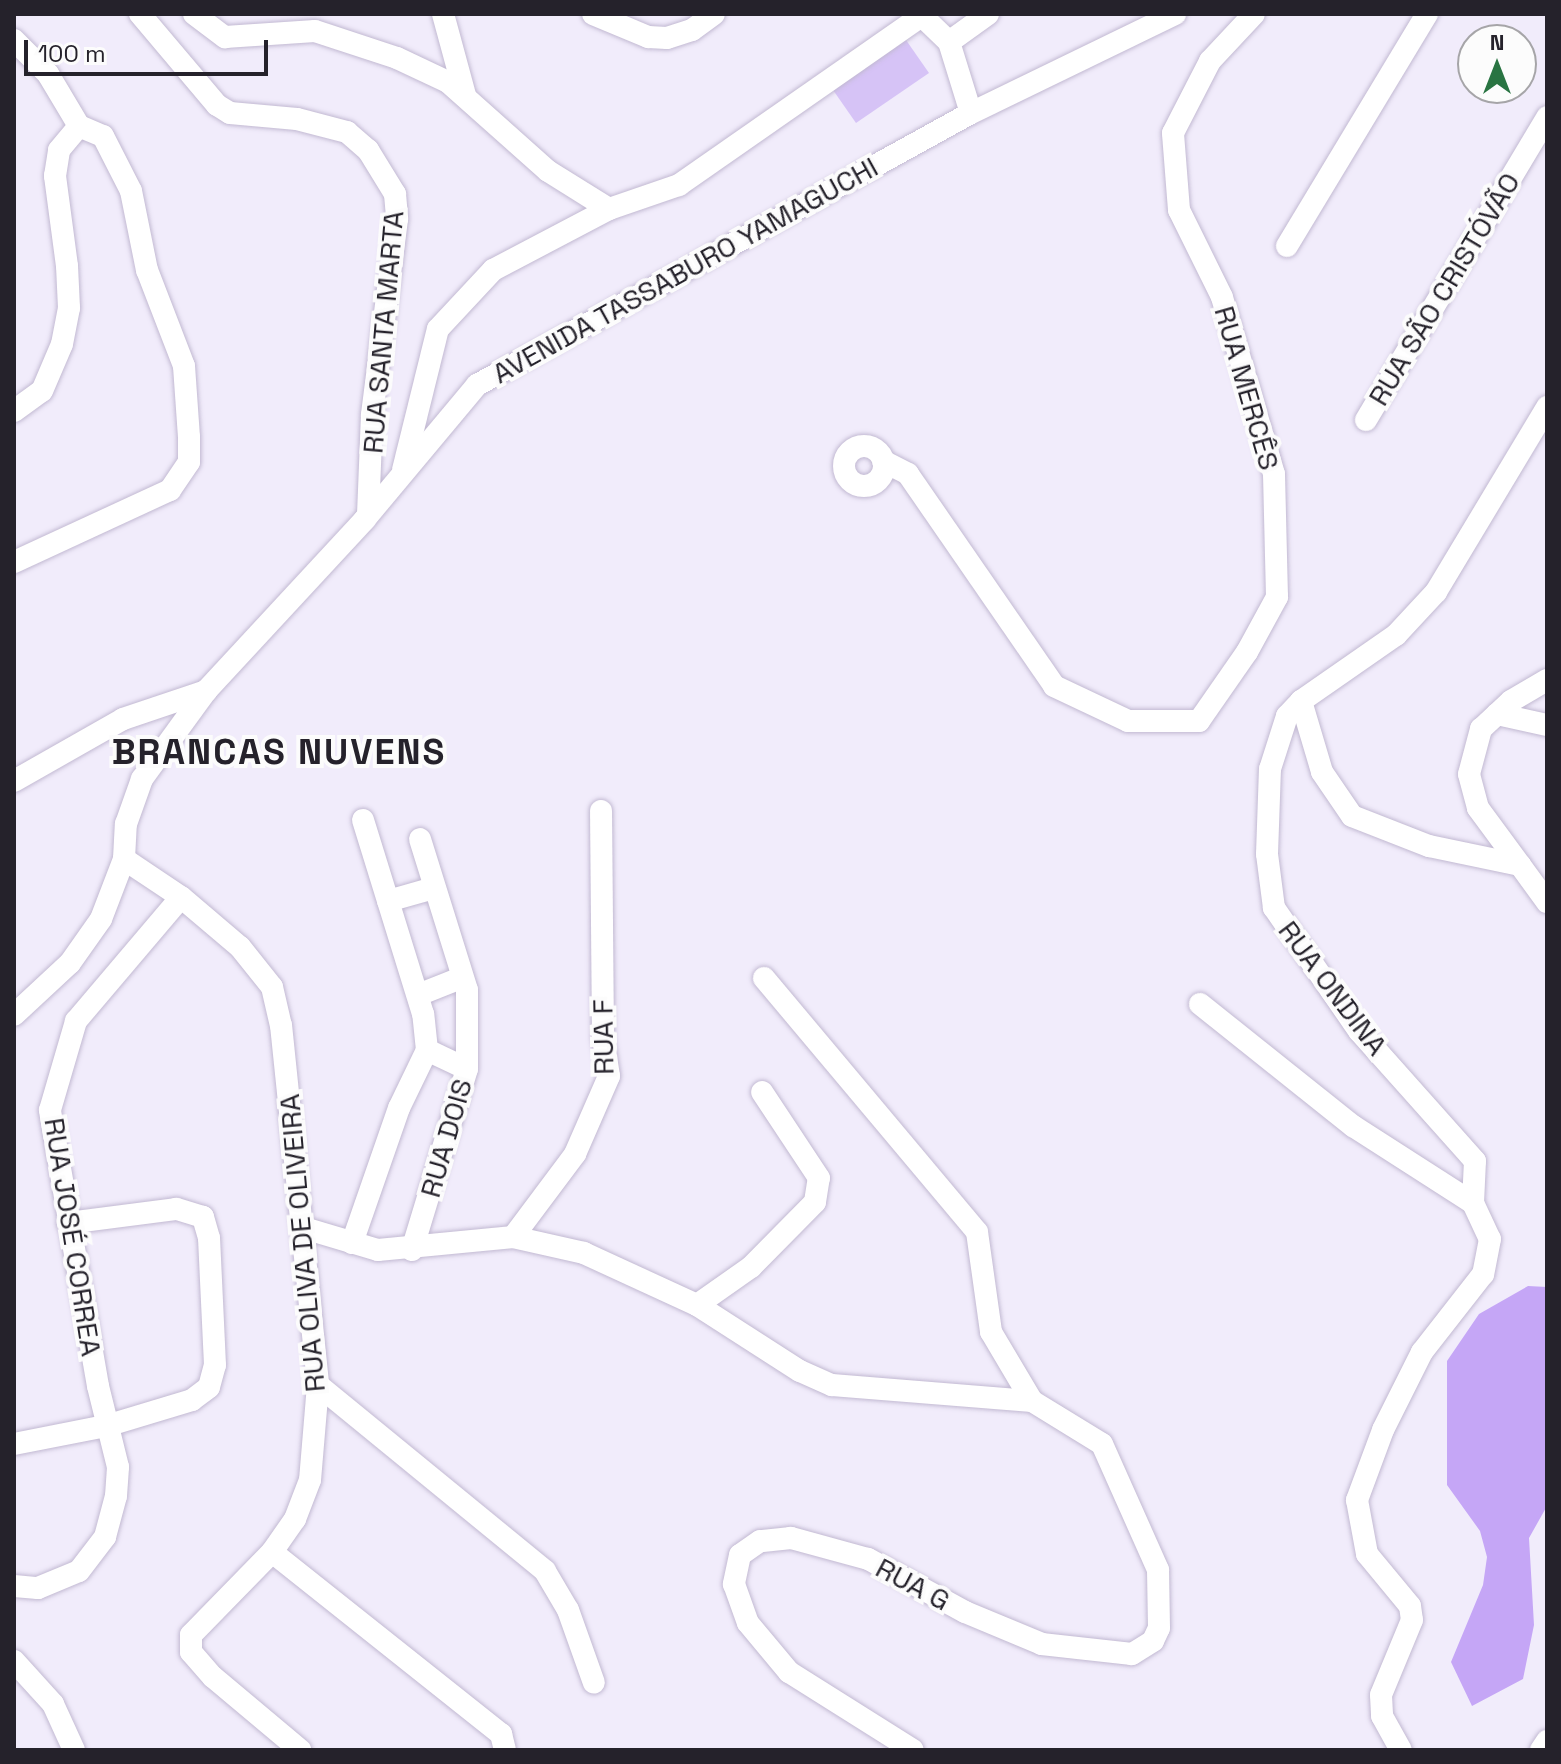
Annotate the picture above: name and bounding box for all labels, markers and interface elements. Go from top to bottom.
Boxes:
scale bar [28,24,272,74]
north arrow [1457,24,1537,104]
text: N [1490,28,1504,56]
text: 100 m [38,38,106,69]
street label: AVENIDA TASSABURO YAMAGUCHI [486,149,884,391]
street label: RUA SÃO CRISTÓVÃO [1361,166,1527,412]
street label: RUA SANTA MARTA [356,209,410,455]
street label: RUA MERCÊS [1208,302,1286,474]
district label: BRANCAS NUVENS [112,731,446,775]
street label: RUA ONDINA [1272,914,1394,1062]
street label: RUA F [586,999,620,1075]
street label: RUA DOIS [413,1075,479,1201]
street label: RUA OLIVA DE OLIVEIRA [272,1092,332,1394]
street label: RUA JOSÉ CORREA [38,1115,108,1359]
street label: RUA G [870,1551,956,1617]

